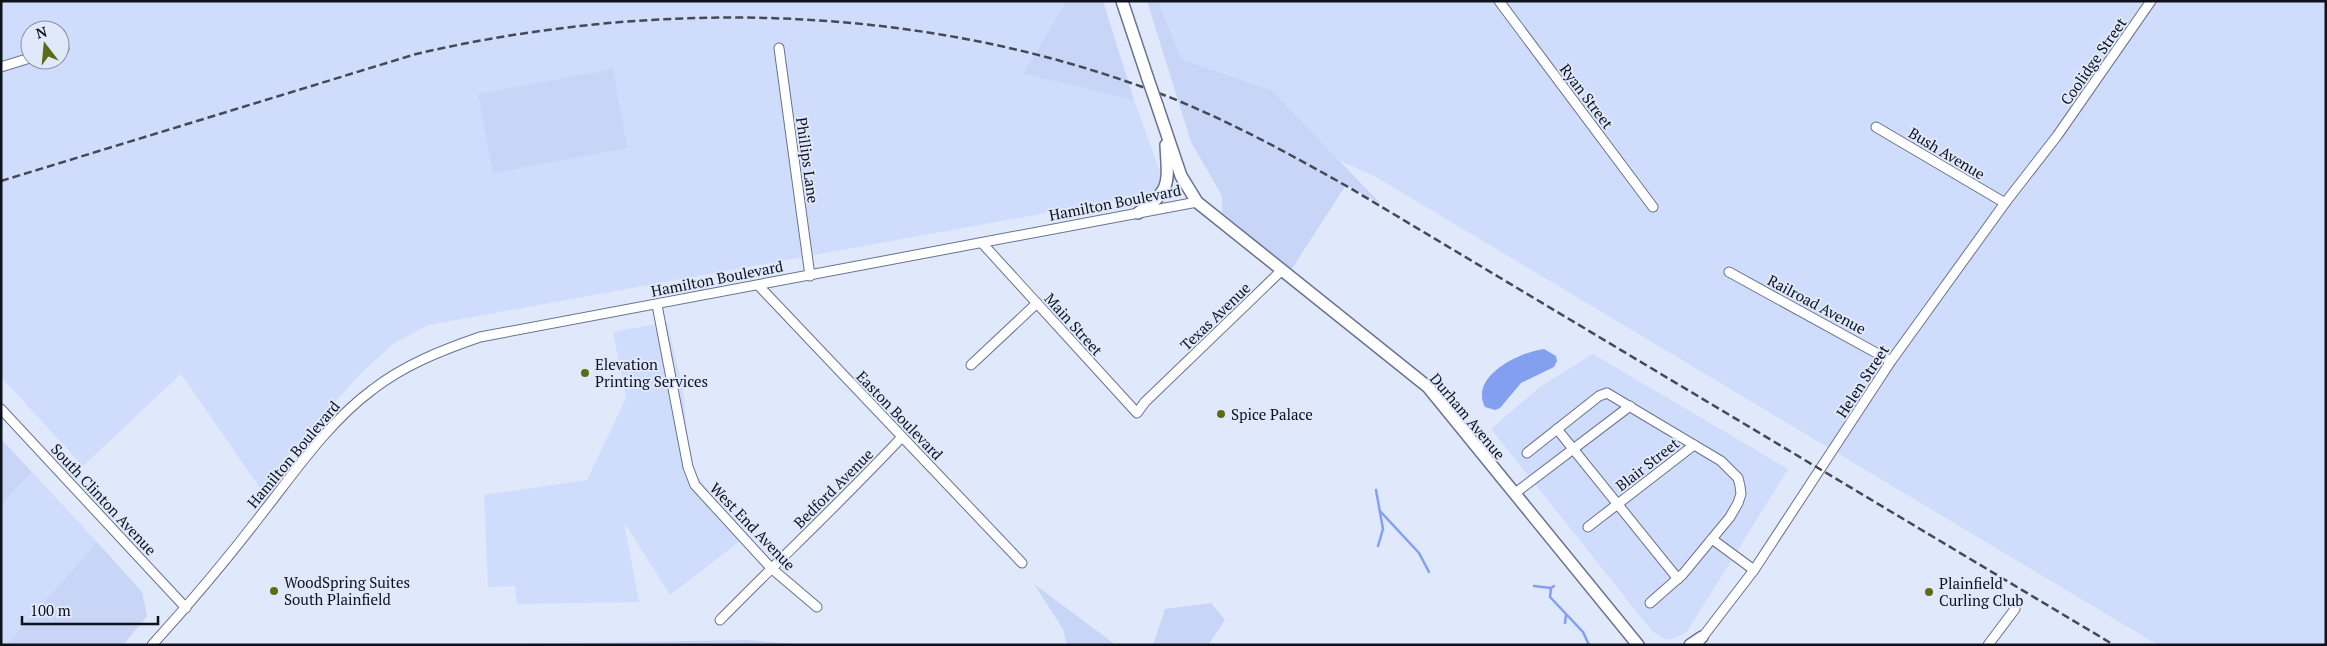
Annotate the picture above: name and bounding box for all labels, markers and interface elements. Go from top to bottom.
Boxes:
street label: Coolidge Street [2055,13,2131,109]
north arrow [20,20,70,70]
text: N [34,21,49,43]
street label: Ryan Street [1556,59,1618,133]
street label: Phillips Lane [792,116,824,204]
street label: Bush Avenue [1905,122,1989,184]
street label: Hamilton Boulevard [1047,179,1183,225]
street label: Hamilton Boulevard [649,255,785,301]
street label: Railroad Avenue [1764,270,1870,338]
street label: Texas Avenue [1176,278,1254,354]
street label: Main Street [1041,288,1108,360]
street label: Helen Street [1831,340,1893,421]
place label: Elevation Printing Services [595,354,708,391]
street label: Easton Boulevard [852,366,948,464]
marker: Elevation Printing Services [579,367,591,379]
street label: Durham Avenue [1426,369,1510,463]
street label: Hamilton Boulevard [242,396,344,512]
place label: Spice Palace [1231,404,1313,424]
marker: Spice Palace [1215,408,1227,420]
street label: Blair Street [1611,433,1683,495]
street label: South Clinton Avenue [47,439,161,559]
street label: Bedford Avenue [789,444,877,532]
street label: West End Avenue [706,478,800,574]
place label: WoodSpring Suites South Plainfield [284,572,410,609]
place label: Plainfield Curling Club [1939,573,2023,610]
marker: WoodSpring Suites South Plainfield [268,585,280,597]
marker: Plainfield Curling Club [1923,586,1935,598]
scale bar [22,594,159,626]
text: 100 m [30,600,71,620]

